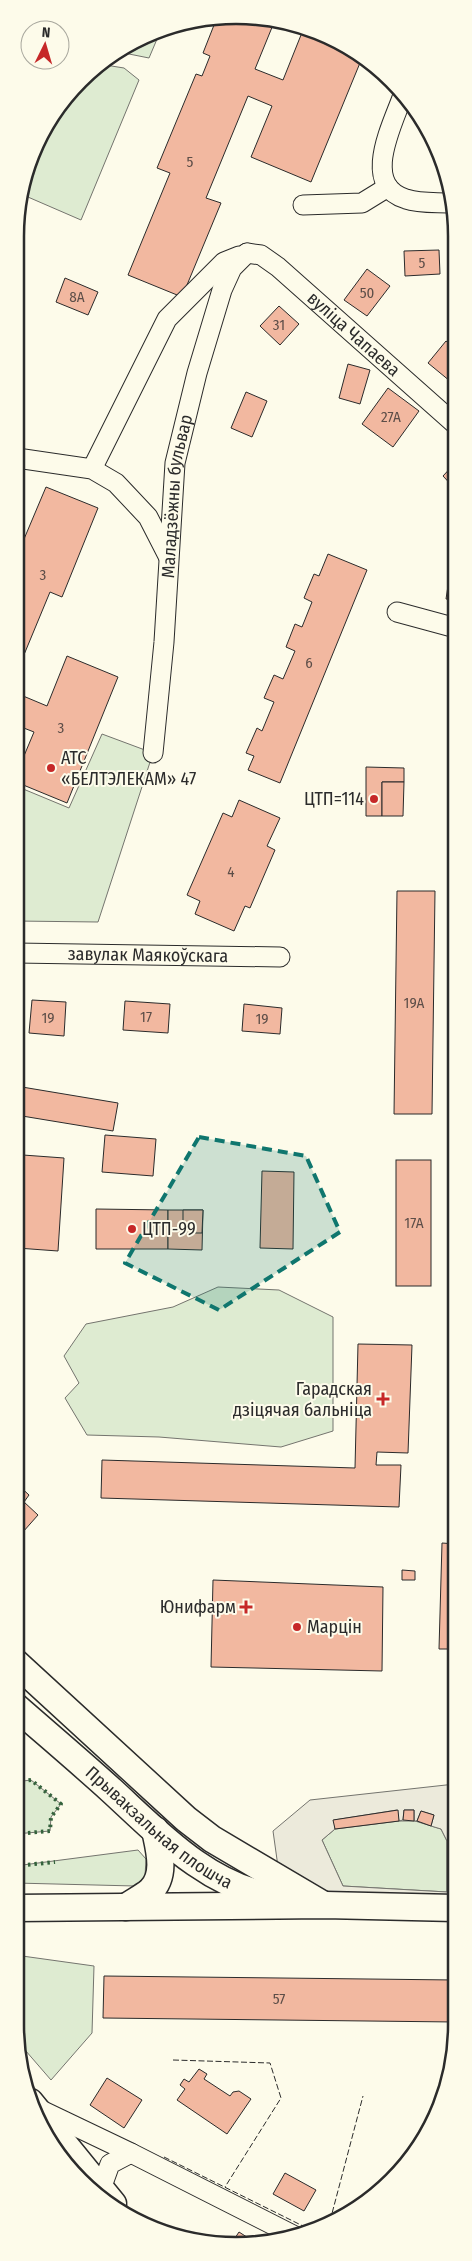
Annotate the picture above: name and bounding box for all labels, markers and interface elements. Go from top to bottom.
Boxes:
north arrow [20,20,70,70]
text: N [41,24,51,41]
house number: 5 [187,153,194,171]
house number: 5 [419,254,426,272]
house number: 50 [360,284,374,302]
street label: вуліца Чапаева [303,287,405,381]
house number: 8А [69,288,85,306]
house number: 31 [273,316,285,334]
house number: 27А [381,408,401,426]
street label: Маладзёжны бульвар [157,412,197,579]
house number: 3 [40,566,47,584]
house number: 6 [305,654,313,672]
house number: 3 [58,719,65,737]
place label: АТС «БЕЛТЭЛЕКАМ» 47 [61,747,196,790]
marker: АТС «БЕЛТЭЛЕКАМ» 47 [45,762,57,774]
place label: ЦТП=114 [304,788,364,810]
marker: ЦТП=114 [368,793,380,805]
house number: 4 [227,863,235,881]
street label: завулак Маякоўскага [68,943,228,967]
house number: 19А [404,994,425,1012]
house number: 17 [140,1008,152,1026]
house number: 19 [41,1009,55,1027]
house number: 19 [255,1010,269,1028]
house number: 17А [404,1214,424,1232]
place label: ЦТП-99 [142,1218,196,1240]
marker: ЦТП-99 [126,1223,138,1235]
place label: Гарадская дзіцячая бальніца [233,1378,372,1421]
marker: Гарадская дзіцячая бальніца [376,1392,390,1406]
place label: Юнифарм [160,1596,236,1618]
marker: Юнифарм [240,1601,252,1613]
place label: Марцін [307,1616,362,1638]
marker: Марцін [291,1621,303,1633]
street label: Прывакзальная плошча [81,1762,236,1894]
house number: 57 [273,1990,285,2008]

